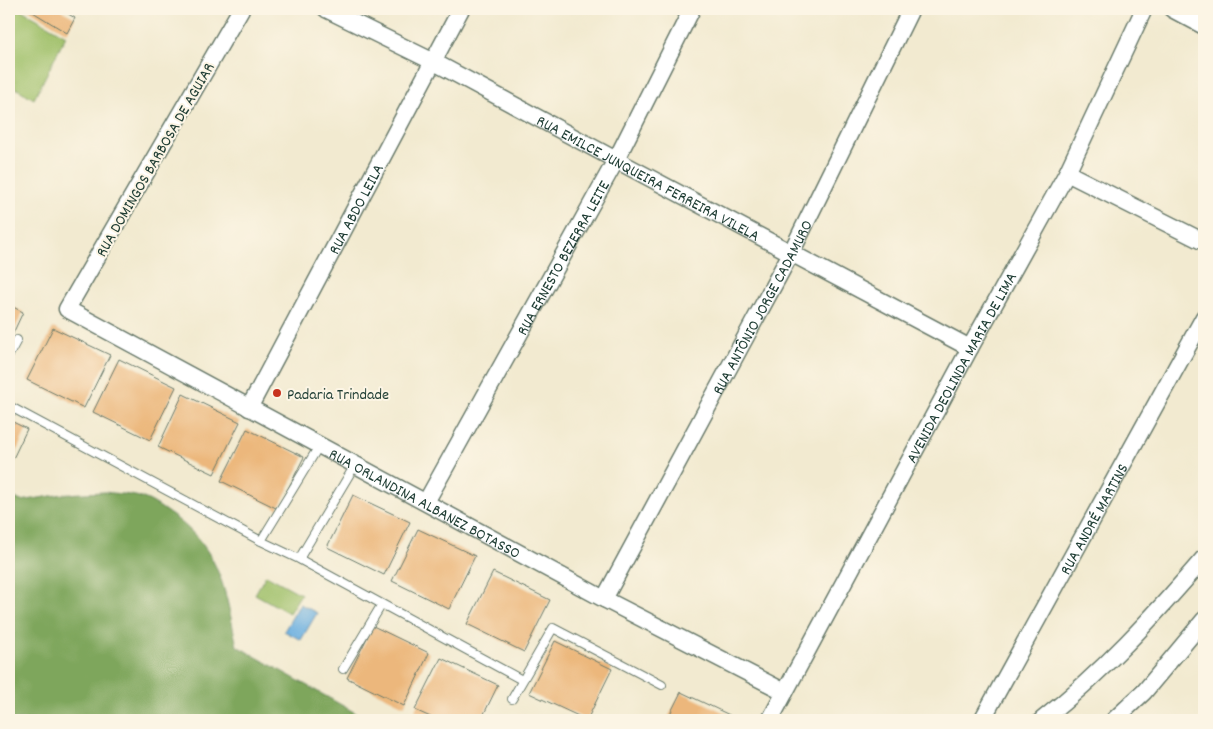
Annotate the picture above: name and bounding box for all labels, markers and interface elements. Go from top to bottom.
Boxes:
street label: RUA DOMINGOS BARBOSA DE AGUIAR [91,59,222,262]
street label: RUA EMILCE JUNQUEIRA FERREIRA VILELA [532,110,764,248]
street label: RUA ABDO LEILA [324,160,391,259]
street label: RUA ERNESTO BEZERRA LEITE [512,176,617,340]
street label: RUA ANTÔNIO JORGE CADAMURO [708,217,820,399]
street label: AVENIDA DEOLINDA MARIA DE LIMA [901,268,1024,468]
place label: Padaria Trindade [287,384,389,407]
marker: Padaria Trindade [271,387,283,399]
street label: RUA ORLANDINA ALBANEZ BOTASSO [324,444,524,566]
street label: RUA ANDRÉ MARTINS [1055,460,1135,580]

